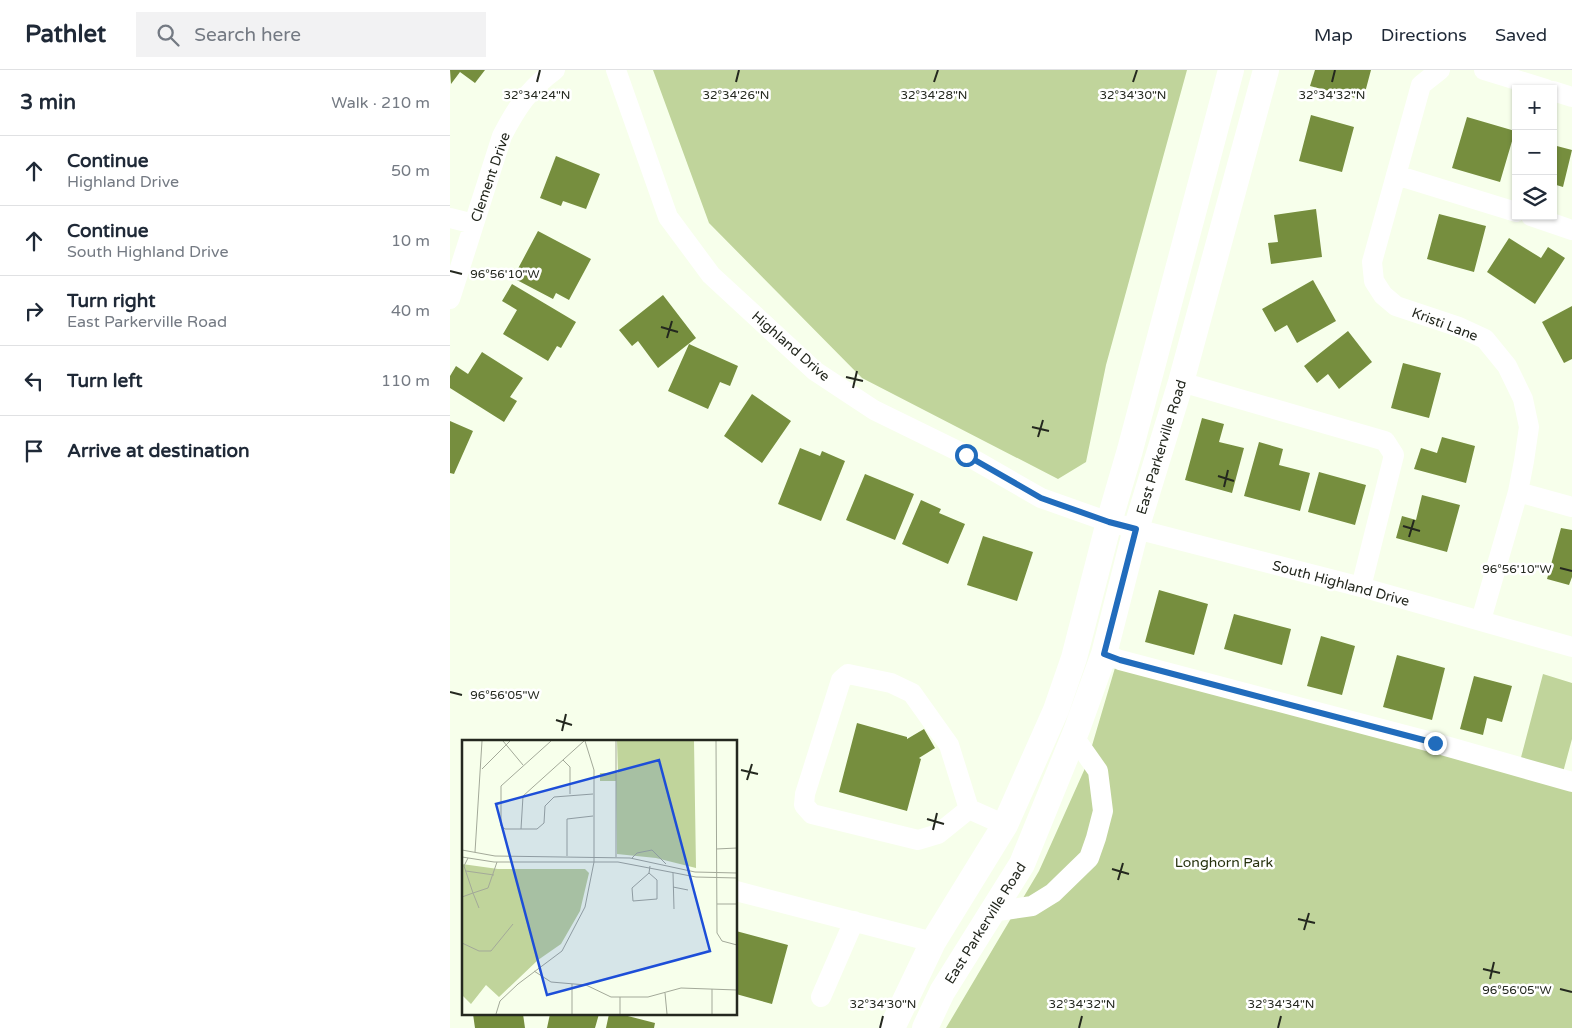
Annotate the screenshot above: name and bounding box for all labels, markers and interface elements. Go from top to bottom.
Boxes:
search box [136,12,486,57]
text: Pathlet [25,20,106,49]
icon: search [154,21,182,49]
text: Search here [194,24,301,46]
text: Map [1314,24,1353,46]
text: Directions [1381,24,1467,46]
text: Saved [1495,24,1547,46]
map controls [1512,85,1557,220]
button: + [1512,85,1557,130]
text: 32°34'24"N [504,88,571,102]
text: 32°34'26"N [703,88,770,102]
text: 32°34'28"N [901,88,968,102]
text: 32°34'30"N [1100,88,1167,102]
text: 32°34'32"N [1299,88,1366,102]
text: 3 min [20,90,76,115]
text: Walk · 210 m [331,93,430,113]
street label: Clement Drive [467,130,514,224]
button: − [1512,130,1557,175]
text: Continue [67,150,149,172]
icon: ahead [20,157,48,185]
text: 50 m [391,161,430,181]
text: Highland Drive [67,172,179,192]
button: layers [1512,175,1557,220]
text: Continue [67,220,149,242]
icon: ahead [20,227,48,255]
text: 10 m [391,231,430,251]
text: South Highland Drive [67,242,228,262]
text: 96°56'10"W [470,267,540,281]
text: Turn right [67,290,155,312]
icon: right [20,297,48,325]
text: 40 m [391,301,430,321]
street label: Kristi Lane [1409,304,1480,345]
street label: Highland Drive [748,308,833,385]
text: East Parkerville Road [67,312,227,332]
icon: left [20,367,48,395]
text: Turn left [67,370,143,392]
text: 110 m [381,371,430,391]
street label: East Parkerville Road [1133,378,1190,517]
icon: arrive [20,437,48,465]
text: Arrive at destination [67,440,250,462]
route start [955,444,978,467]
street label: South Highland Drive [1270,557,1411,610]
text: 96°56'10"W [1482,562,1552,576]
text: 96°56'05"W [470,688,540,702]
route end [1424,732,1447,755]
inset map [462,740,738,1016]
park label: Longhorn Park [1175,854,1274,871]
street label: East Parkerville Road [941,859,1030,987]
text: 96°56'05"W [1482,983,1552,997]
text: 32°34'30"N [850,997,917,1011]
text: 32°34'32"N [1049,997,1116,1011]
text: 32°34'34"N [1248,997,1315,1011]

